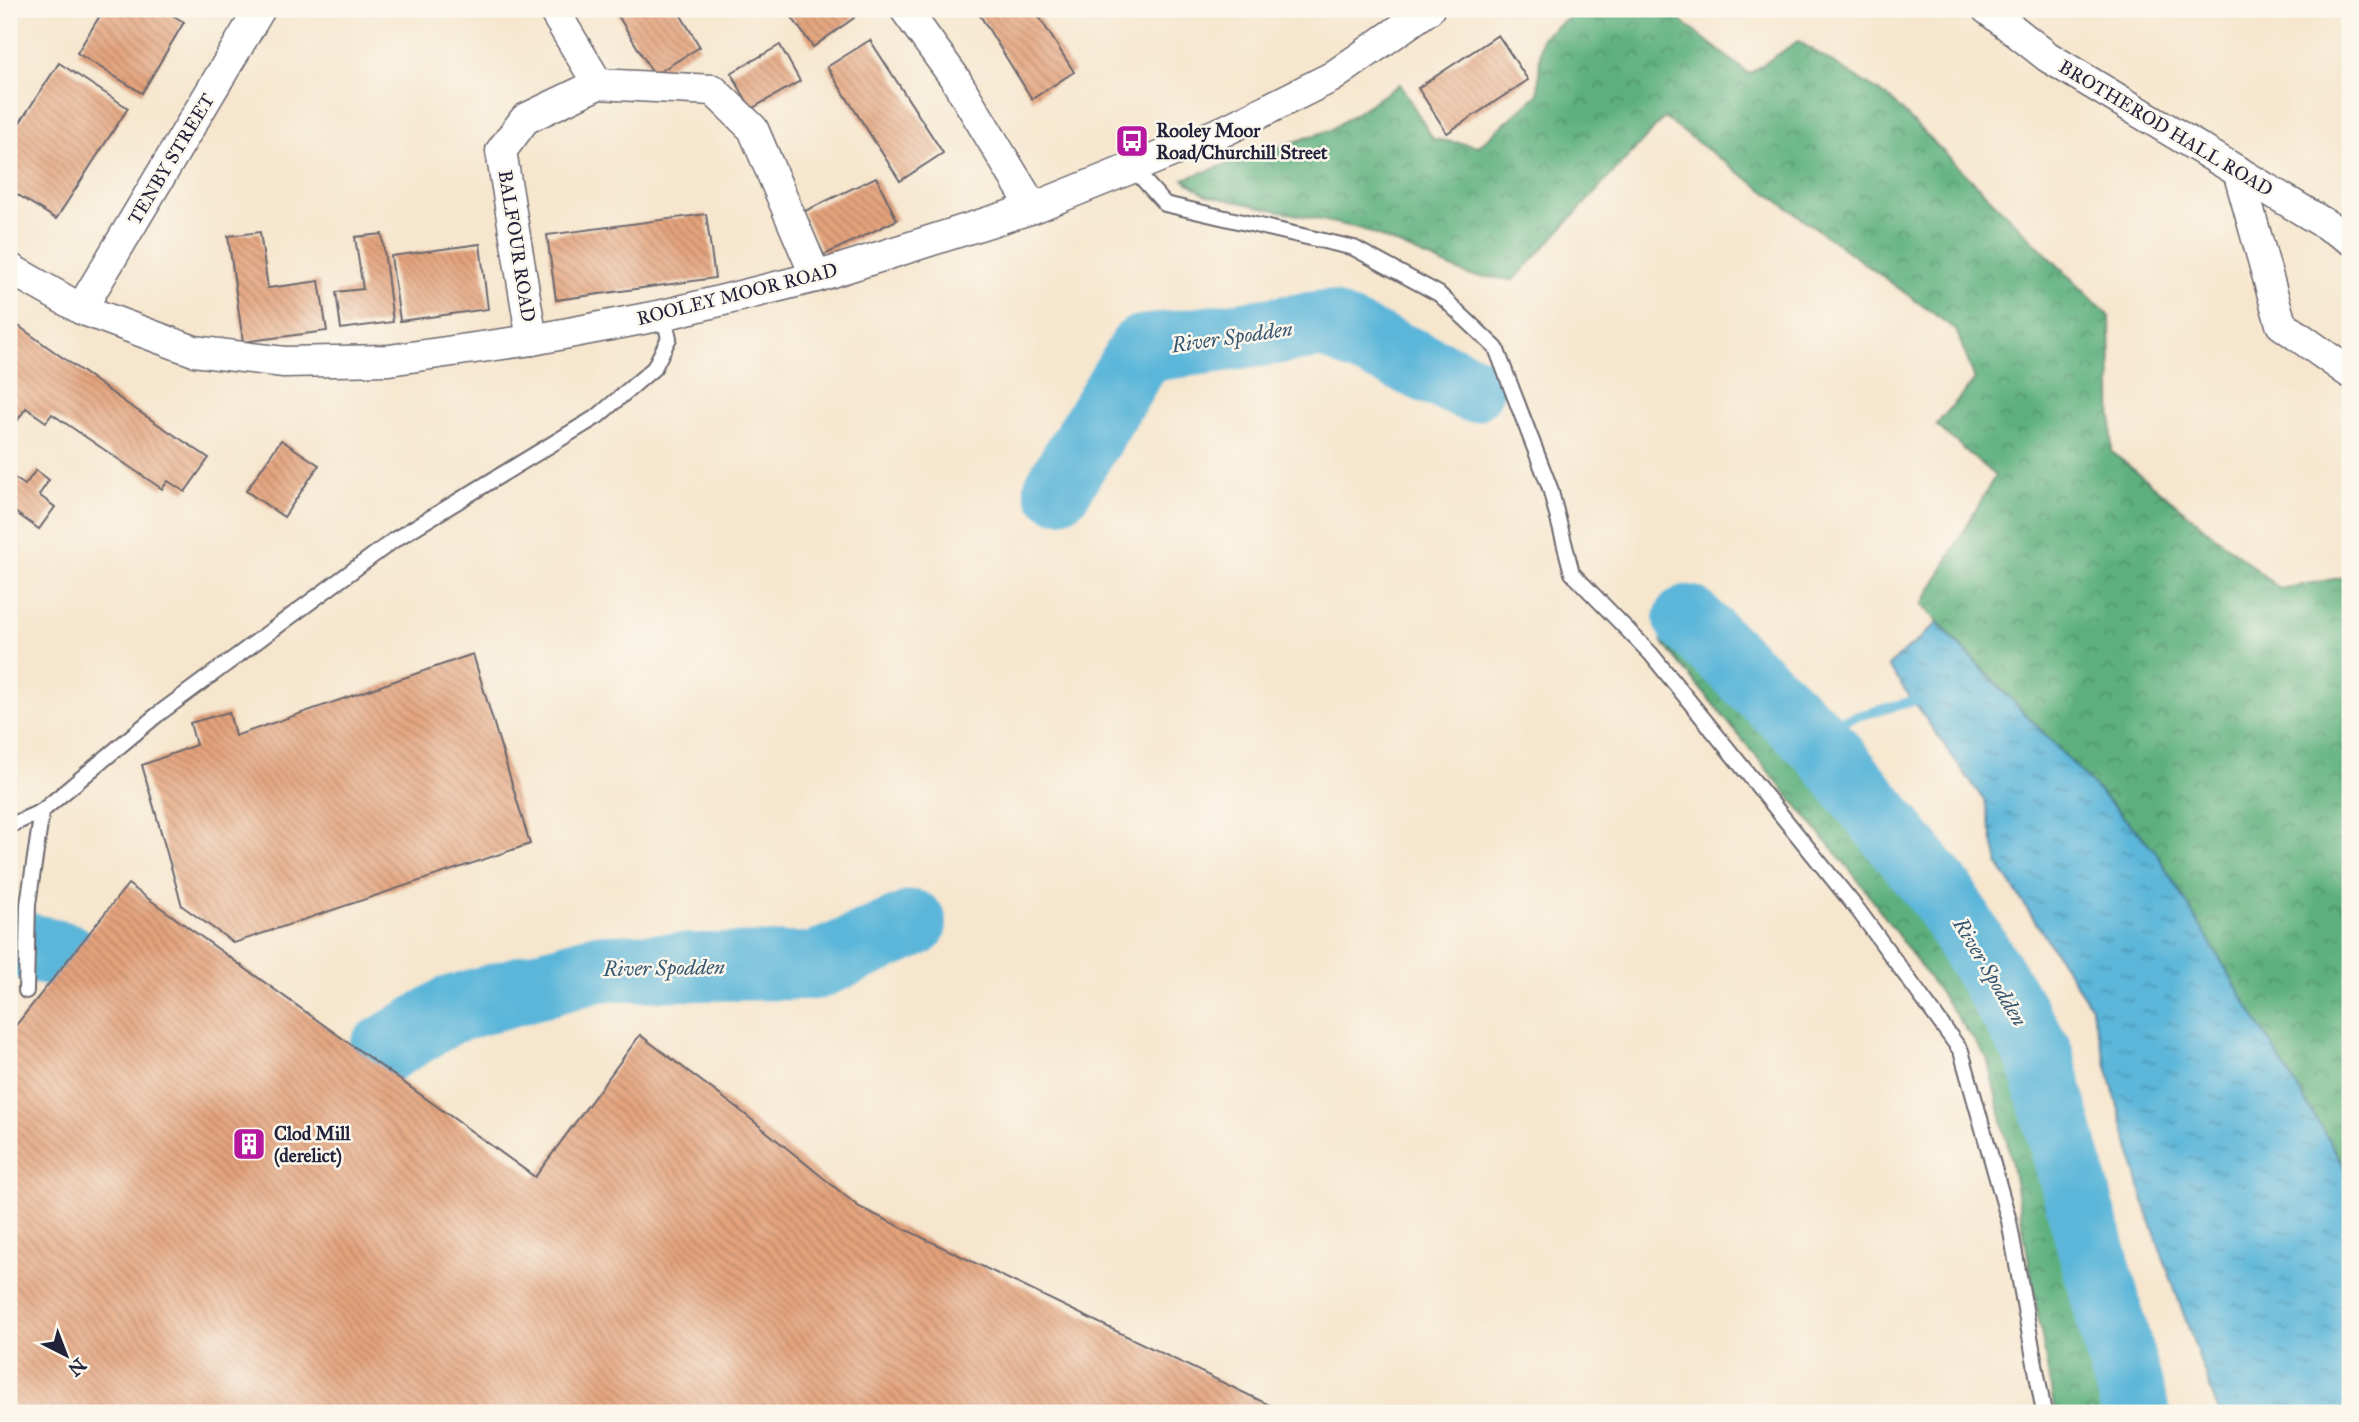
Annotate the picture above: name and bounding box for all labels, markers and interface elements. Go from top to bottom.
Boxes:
street label: BROTHEROD HALL ROAD [2055,55,2277,201]
street label: TENBY STREET [123,89,219,229]
place label: Rooley Moor Road/Churchill Street [1156,119,1328,164]
bus stop icon: Rooley Moor Road/Churchill Street [1113,122,1151,160]
street label: BALFOUR ROAD [494,168,540,324]
street label: ROOLEY MOOR ROAD [634,258,840,330]
water label: River Spodden [1169,316,1294,358]
water label: River Spodden [1947,912,2033,1031]
water label: River Spodden [602,954,725,982]
place label: Clod Mill (derelict) [274,1122,351,1168]
building icon: Clod Mill (derelict) [230,1125,268,1163]
north arrow [32,1320,102,1390]
text: N [63,1353,91,1381]

